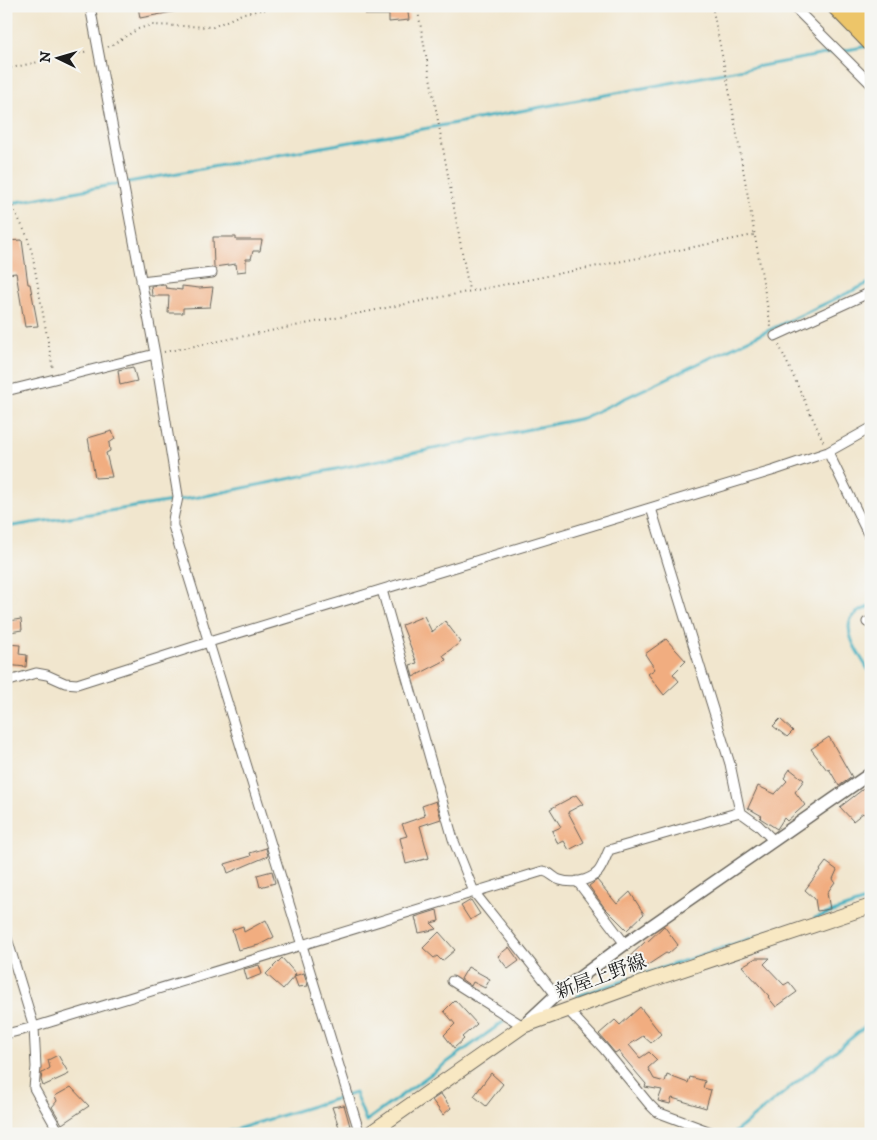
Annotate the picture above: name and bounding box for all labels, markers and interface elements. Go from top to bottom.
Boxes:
north arrow [32,32,82,82]
text: N [37,50,56,63]
street label: 新屋上野線 [552,950,650,1004]

